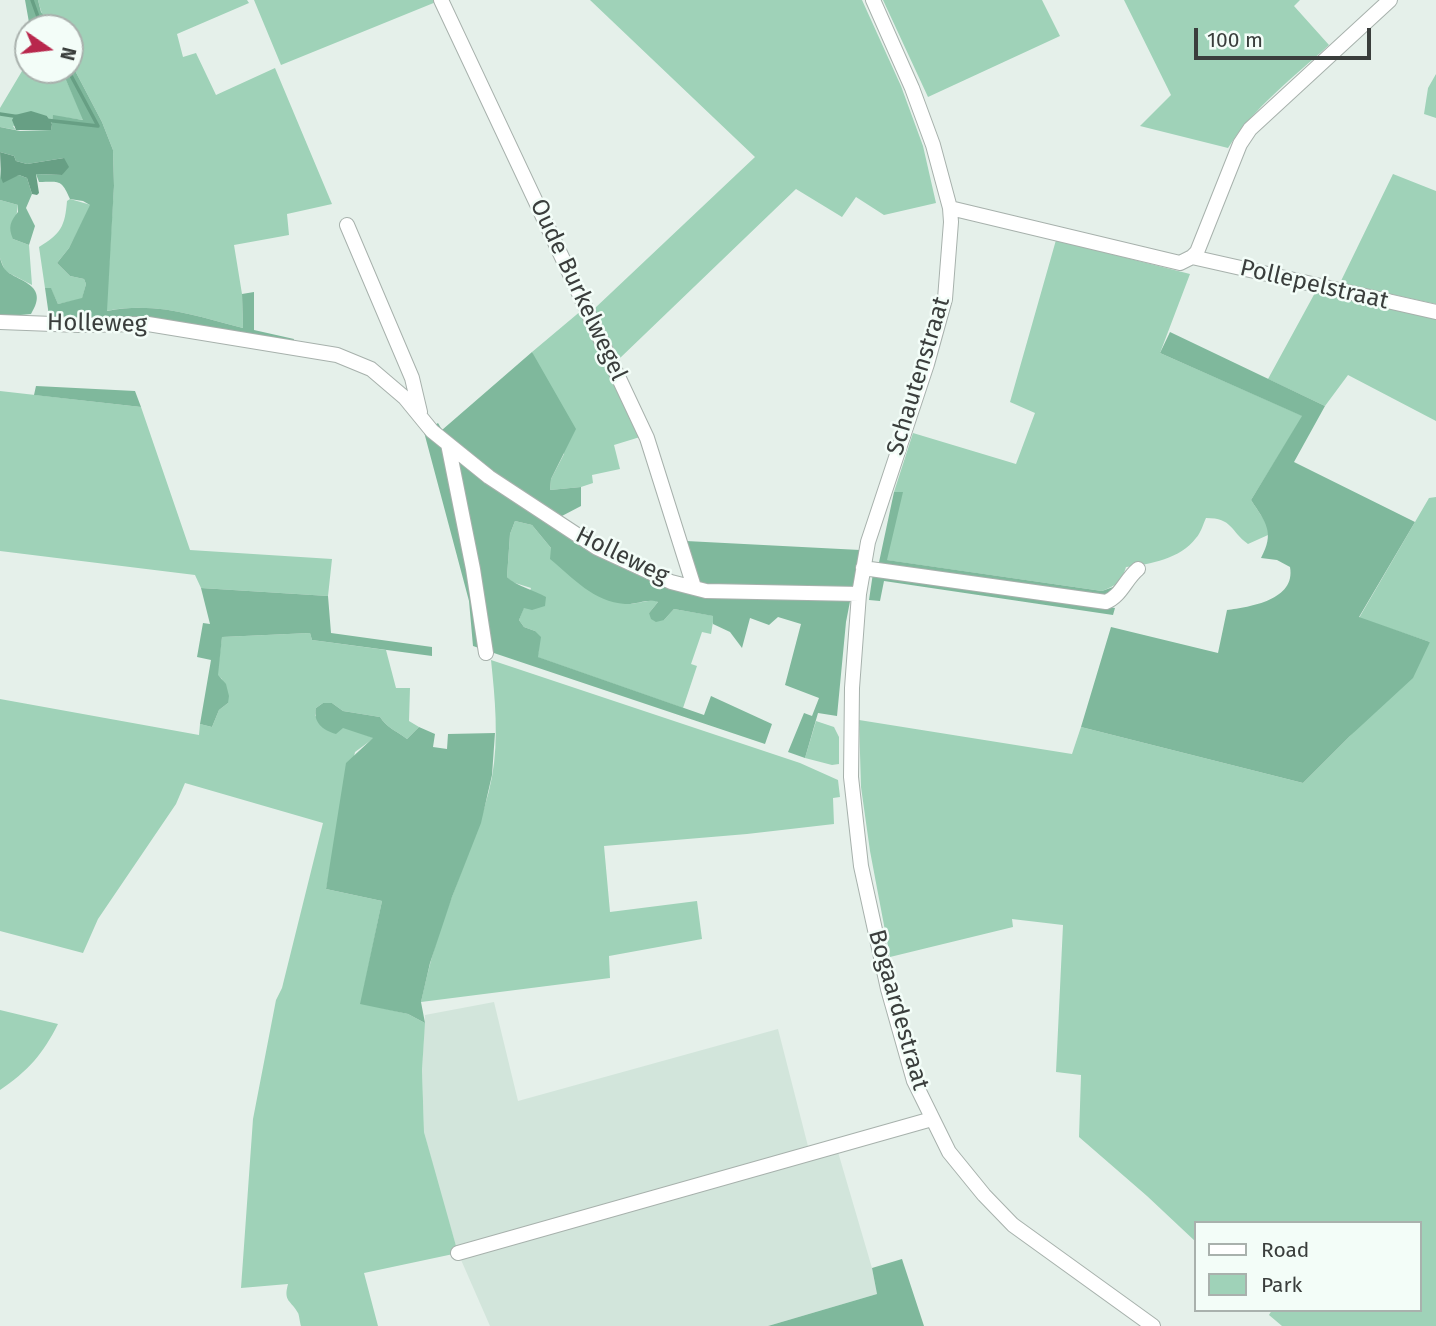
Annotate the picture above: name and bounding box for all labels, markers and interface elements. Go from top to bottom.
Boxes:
north arrow [14,14,84,84]
scale bar [1198,14,1375,58]
text: 100 m [1207,27,1263,53]
text: N [55,45,81,63]
street label: Oude Burkelwegel [523,195,633,385]
street label: Pollepelstraat [1237,254,1391,316]
street label: Schautenstraat [881,293,957,459]
street label: Holleweg [47,309,147,339]
street label: Holleweg [571,521,673,591]
street label: Bogaardestraat [861,926,935,1094]
legend [1194,1221,1422,1312]
text: Road [1261,1237,1309,1263]
text: Park [1261,1272,1302,1298]

